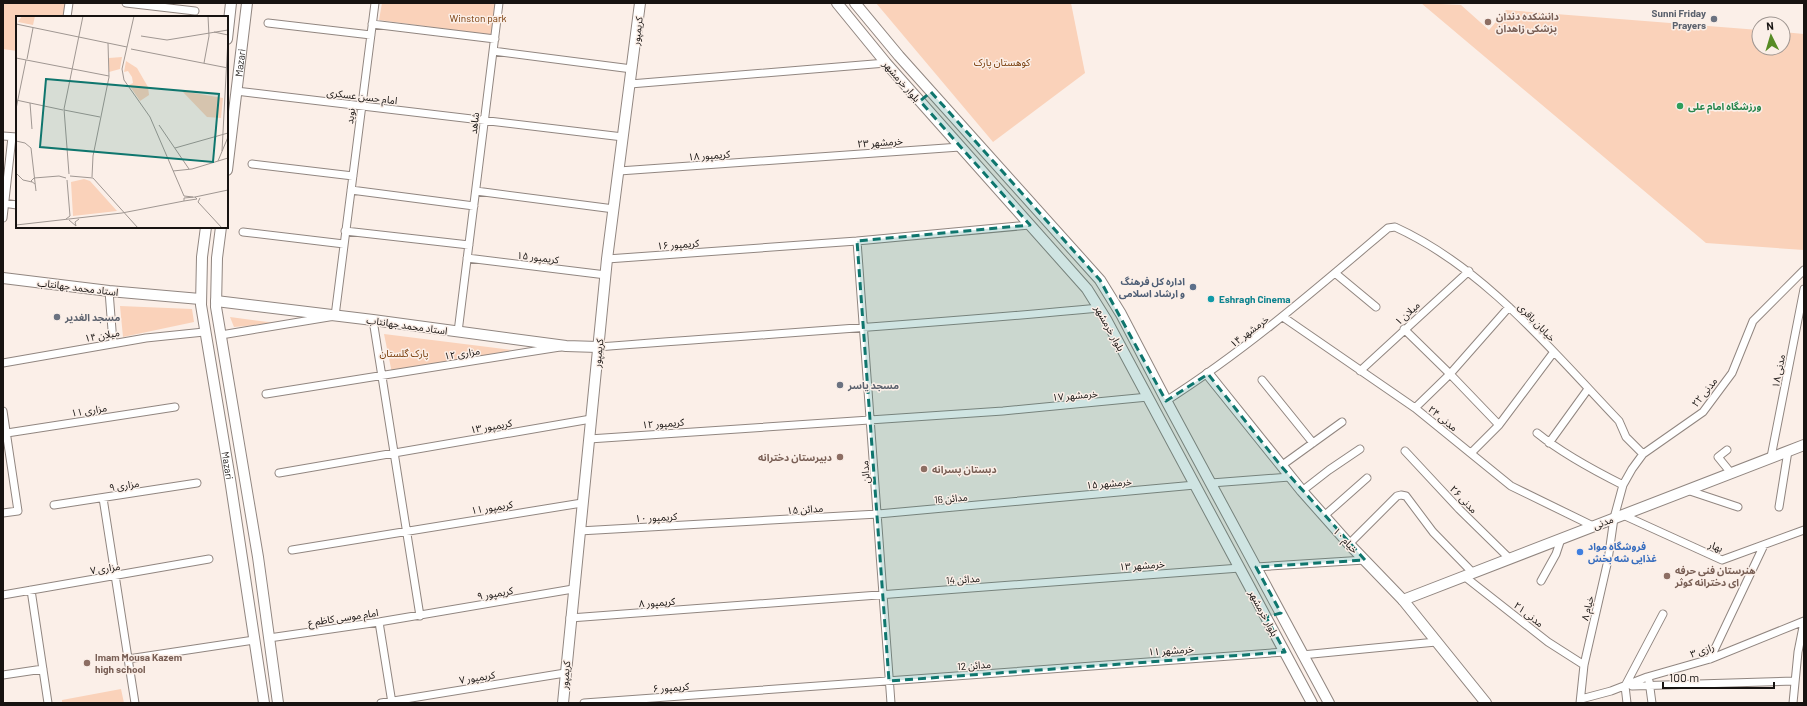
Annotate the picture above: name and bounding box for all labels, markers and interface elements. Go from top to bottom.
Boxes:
place label: Sunni Friday Prayers [1652,7,1706,31]
place label: دانشکده دندان پزشکی زاهدان [1496,10,1559,36]
park label: Winston park [449,12,507,24]
marker: Sunni Friday Prayers [1709,14,1719,24]
street label: کریمپور [629,15,646,47]
inset map [16,16,228,228]
north arrow [1751,16,1791,56]
marker: دانشکده دندان پزشکی زاهدان [1483,17,1493,27]
text: N [1766,19,1774,32]
street label: Mazari [232,48,247,77]
park label: کوهستان پارک [974,56,1031,69]
street label: بلوار خرمشهر [879,57,923,105]
street label: امام حسن عسکری [326,86,398,109]
place label: ورزشگاه امام علی [1688,100,1762,114]
marker: ورزشگاه امام علی [1675,101,1685,111]
street label: نوید [343,107,358,125]
street label: شاهد [467,111,481,135]
street label: خرمشهر ۲۳ [857,134,903,151]
street label: کریمپور ۱۸ [688,147,731,164]
street label: کریمپور ۱۶ [657,236,700,253]
street label: کریمپور ۱۵ [516,248,561,267]
place label: اداره کل فرهنگ و ارشاد اسلامی [1119,275,1185,300]
street label: استاد محمد جهانتاب [37,276,119,298]
marker: اداره کل فرهنگ و ارشاد اسلامی [1188,282,1198,292]
place label: Eshragh Cinema [1219,293,1291,305]
marker: Eshragh Cinema [1206,294,1216,304]
street label: میلان ۱ [1392,299,1422,327]
street label: خیابان باقری [1515,300,1558,344]
street label: بلوار خرمشهر [1091,302,1128,354]
place label: مسجد الغدیر [64,311,120,324]
marker: مسجد الغدیر [52,312,62,322]
street label: خرمشهر ۱۴ [1227,312,1272,350]
street label: استاد محمد جهانتاب [366,313,448,337]
street label: میلان ۱۴ [84,326,120,344]
street label: کریمپور [590,337,607,369]
street label: مزاری ۱۲ [443,344,481,363]
park label: پارک گلستان [379,347,429,360]
street label: مدنی ۱۸ [1769,353,1787,389]
street label: مدنی ۲۲ [1689,375,1719,409]
place label: مسجد یاسر [847,379,899,392]
marker: مسجد یاسر [835,380,845,390]
street label: خرمشهر ۱۷ [1052,387,1098,404]
street label: مزاری ۱۱ [70,401,108,420]
street label: مدنی ۲۴ [1426,403,1460,433]
street label: کریمپور ۱۲ [642,415,685,432]
street label: کریمپور ۱۳ [469,416,514,437]
street label: Mazari [220,451,236,480]
place label: دبیرستان دخترانه [758,451,832,464]
marker: دبیرستان دخترانه [835,452,845,462]
street label: مدائن [858,460,872,484]
place label: دبستان پسرانه [932,463,997,477]
marker: دبستان پسرانه [919,464,929,474]
street label: خرمشهر ۱۵ [1086,475,1132,492]
street label: مزاری ۹ [108,477,140,494]
street label: مدنی ۲۶ [1448,483,1480,515]
street label: مدائن 16 [934,491,968,505]
street label: کریمپور ۱۱ [470,498,515,517]
street label: مدائن ۱۵ [786,502,824,516]
street label: کریمپور ۱۰ [635,510,678,525]
street label: مدنی [1591,513,1615,531]
street label: خیام ۱۰ [1329,525,1361,557]
street label: بهار [1706,537,1725,555]
place label: فروشگاه مواد غذایی شه بخش [1588,540,1657,565]
marker: فروشگاه مواد غذایی شه بخش [1575,547,1585,557]
street label: خرمشهر ۱۳ [1119,557,1165,574]
street label: مزاری ۷ [89,560,121,577]
place label: هنرستان فنی حرفه ای دخترانه کوثر [1674,564,1756,589]
marker: هنرستان فنی حرفه ای دخترانه کوثر [1662,571,1672,581]
street label: مدائن 14 [946,572,980,586]
street label: کریمپور ۹ [476,584,515,603]
street label: بلوار خرمشهر [1245,587,1281,639]
street label: خیام ۸ [1578,594,1599,622]
street label: کریمپور ۸ [638,595,677,610]
street label: مدنی ۲۱ [1512,599,1546,629]
street label: امام موسی کاظم ع [307,606,379,631]
street label: رازی ۳ [1688,640,1716,660]
street label: خرمشهر ۱۱ [1148,642,1194,659]
place label: Imam Mousa Kazem high school [95,651,182,675]
marker: Imam Mousa Kazem high school [82,658,92,668]
street label: مدائن 12 [957,658,991,672]
street label: کریمپور [558,659,573,691]
scale bar [1663,664,1774,690]
street label: کریمپور ۷ [458,668,497,687]
text: 100 m [1669,670,1699,684]
street label: کریمپور ۶ [652,680,691,695]

